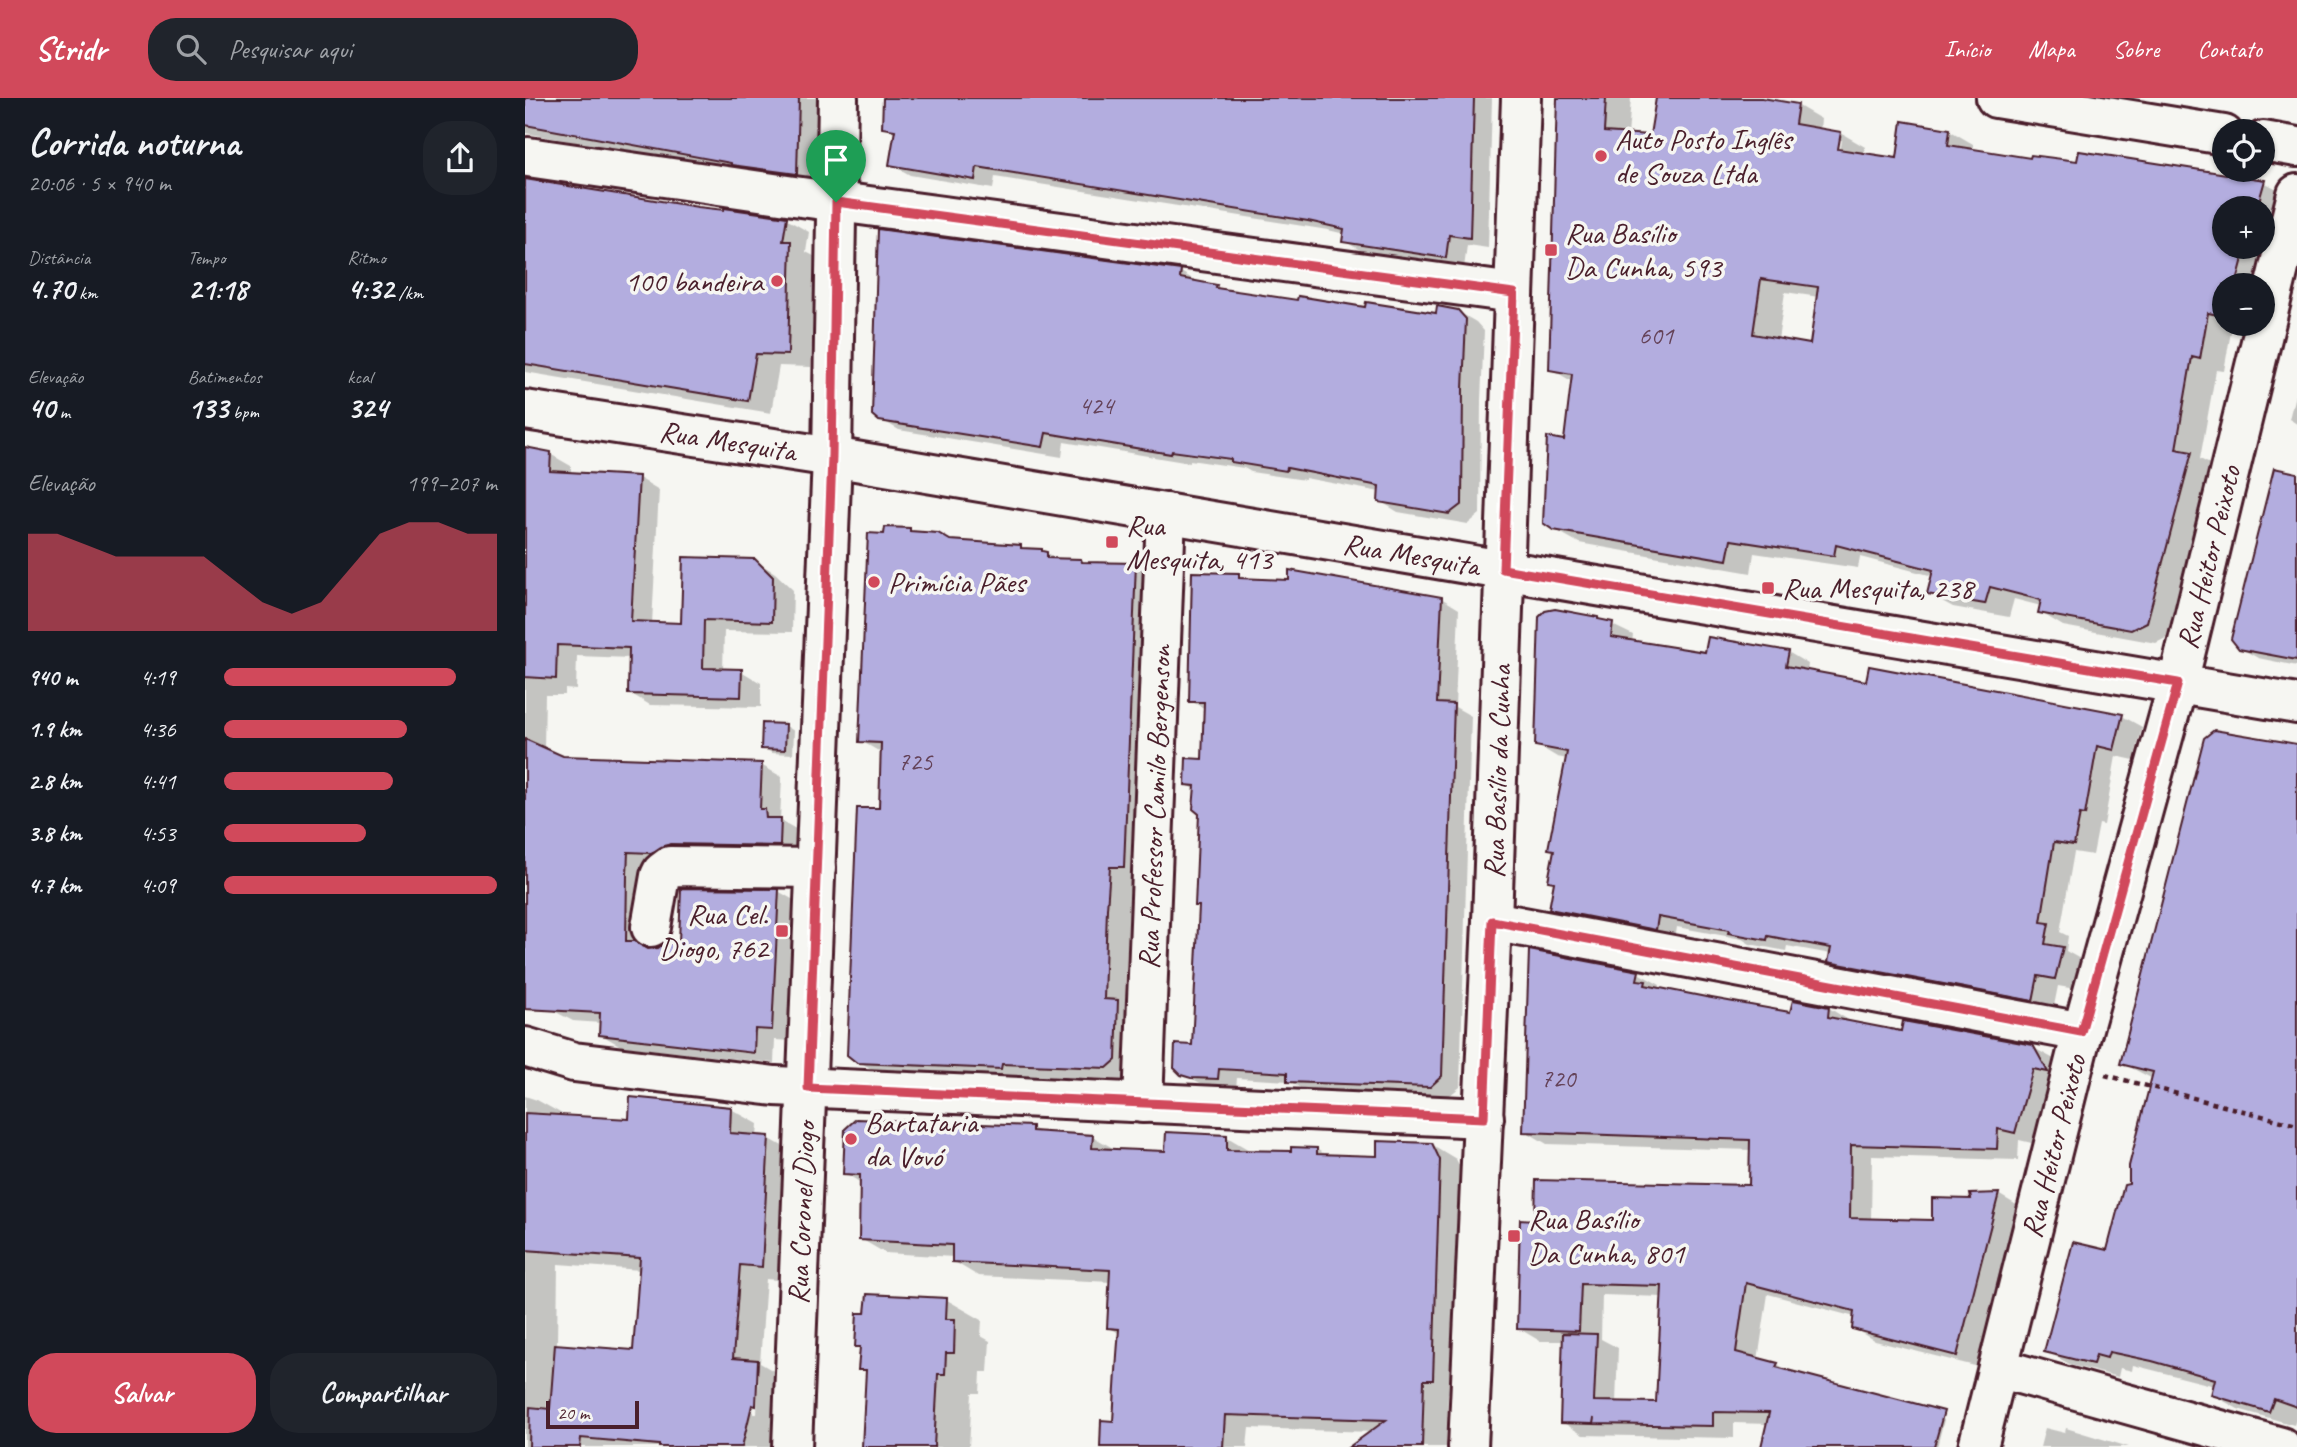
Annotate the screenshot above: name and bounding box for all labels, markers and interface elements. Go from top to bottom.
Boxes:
search box [148,18,638,81]
text: Stridr [35,28,106,70]
icon: search [172,30,210,68]
text: Pesquisar aqui [228,33,352,66]
text: Início [1944,34,1990,64]
text: Mapa [2028,34,2075,64]
text: Sobre [2113,34,2159,64]
text: Contato [2197,34,2262,64]
text: Corrida noturna [28,119,240,166]
map controls [2212,119,2275,336]
button: locate [2212,119,2275,182]
place label: Auto Posto Inglês de Souza Ltda [1615,120,1794,192]
button: share [423,121,497,195]
pin [806,130,866,202]
icon: arrive [817,141,855,179]
marker: Auto Posto Inglês de Souza Ltda [1593,148,1609,164]
text: 20:06 · 5 × 940 m [28,169,171,198]
button: + [2212,196,2275,259]
place label: Rua Basílio Da Cunha, 593 [1565,214,1724,286]
marker: Rua Basílio Da Cunha, 593 [1543,242,1559,258]
text: Distância [28,246,90,270]
text: Tempo [188,246,225,270]
text: Ritmo [347,246,386,270]
place label: 100 bandeira [625,262,765,300]
text: 4.70 [28,270,74,308]
text: 21:18 [188,270,248,308]
text: 4:32 [347,270,394,308]
marker: 100 bandeira [769,273,785,289]
button: − [2212,273,2275,336]
text: km [74,281,98,305]
text: /km [394,281,423,305]
house number: 601 [1638,319,1675,352]
text: Elevação [28,365,83,389]
text: Batimentos [188,365,262,389]
text: kcal [347,365,372,389]
text: 40 [28,389,55,427]
text: 133 [188,389,228,427]
text: 324 [347,389,388,427]
house number: 424 [1078,389,1116,422]
text: m [55,400,70,424]
text: bpm [228,400,259,424]
street label: Rua Mesquita [657,412,801,471]
street label: Rua Heitor Peixoto [2168,461,2249,653]
text: Elevação [28,469,95,498]
text: 199–207 m [406,469,497,498]
place label: Rua Mesquita, 413 [1126,506,1275,578]
street label: Rua Mesquita [1340,524,1485,585]
marker: Rua Mesquita, 413 [1104,534,1120,550]
place label: Primícia Pães [888,563,1028,601]
place label: Rua Mesquita, 238 [1782,569,1976,607]
marker: Primícia Pães [866,574,882,590]
marker: Rua Mesquita, 238 [1760,580,1776,596]
street label: Rua Professor Camilo Bergenson [1129,643,1180,970]
street label: Rua Basílio da Cunha [1475,662,1520,879]
text: 940 m [28,663,77,692]
text: 4:19 [140,663,176,692]
text: 1.9 km [28,715,81,744]
text: 4:36 [140,715,176,744]
house number: 725 [897,745,934,778]
text: 2.8 km [28,767,82,796]
text: 4:41 [140,767,176,796]
text: 3.8 km [28,819,82,848]
text: 4:53 [140,819,176,848]
text: 4.7 km [28,871,81,900]
text: 4:09 [140,871,176,900]
place label: Rua Cel. Diogo, 762 [659,895,770,967]
marker: Rua Cel. Diogo, 762 [774,923,790,939]
street label: Rua Heitor Peixoto [2012,1049,2095,1242]
house number: 720 [1540,1062,1578,1095]
place label: Bartataria da Vovó [865,1103,979,1175]
street label: Rua Coronel Diogo [779,1118,824,1305]
marker: Bartataria da Vovó [843,1131,859,1147]
place label: Rua Basílio Da Cunha, 801 [1528,1200,1686,1272]
marker: Rua Basílio Da Cunha, 801 [1506,1228,1522,1244]
button: Salvar [28,1353,256,1433]
button: Compartilhar [270,1353,497,1433]
scale bar [546,1398,639,1430]
text: 20 m [557,1401,589,1425]

